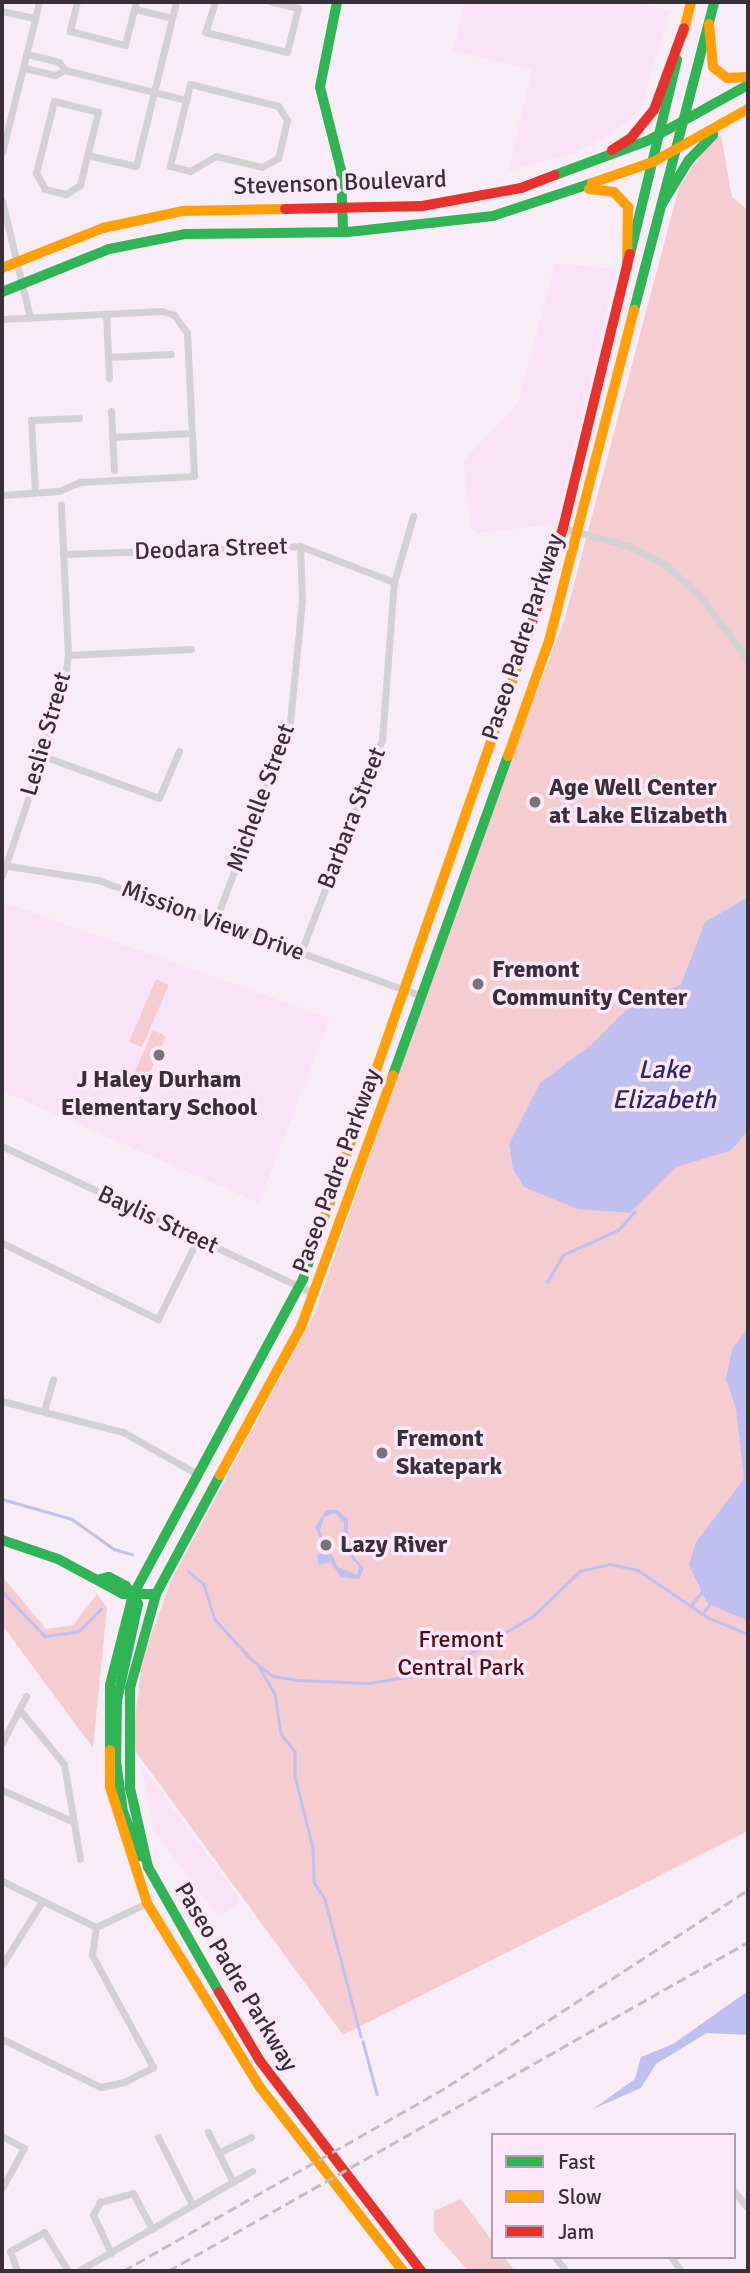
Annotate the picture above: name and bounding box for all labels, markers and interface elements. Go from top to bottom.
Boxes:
street label: Stevenson Boulevard [233,165,447,201]
street label: Paseo Padre Parkway [476,530,570,744]
street label: Deodara Street [134,532,288,566]
street label: Leslie Street [15,669,77,799]
street label: Michelle Street [221,720,301,876]
street label: Barbara Street [312,743,392,893]
place label: Age Well Center at Lake Elizabeth [549,774,728,830]
marker: Age Well Center at Lake Elizabeth [527,794,543,810]
street label: Mission View Drive [118,875,308,967]
place label: Fremont Community Center [492,956,687,1012]
marker: Fremont Community Center [470,976,486,992]
marker: J Haley Durham Elementary School [151,1047,167,1063]
water label: Lake Elizabeth [612,1055,716,1116]
street label: Paseo Padre Parkway [287,1065,387,1277]
place label: J Haley Durham Elementary School [61,1066,257,1122]
street label: Baylis Street [93,1180,223,1260]
place label: Fremont Skatepark [396,1425,502,1481]
marker: Fremont Skatepark [374,1445,390,1461]
place label: Lazy River [340,1531,447,1559]
marker: Lazy River [318,1537,334,1553]
park label: Fremont Central Park [397,1626,525,1682]
street label: Paseo Padre Parkway [168,1877,304,2077]
legend [491,2133,736,2259]
text: Fast [558,2149,595,2175]
text: Slow [558,2184,602,2210]
text: Jam [558,2219,594,2245]

